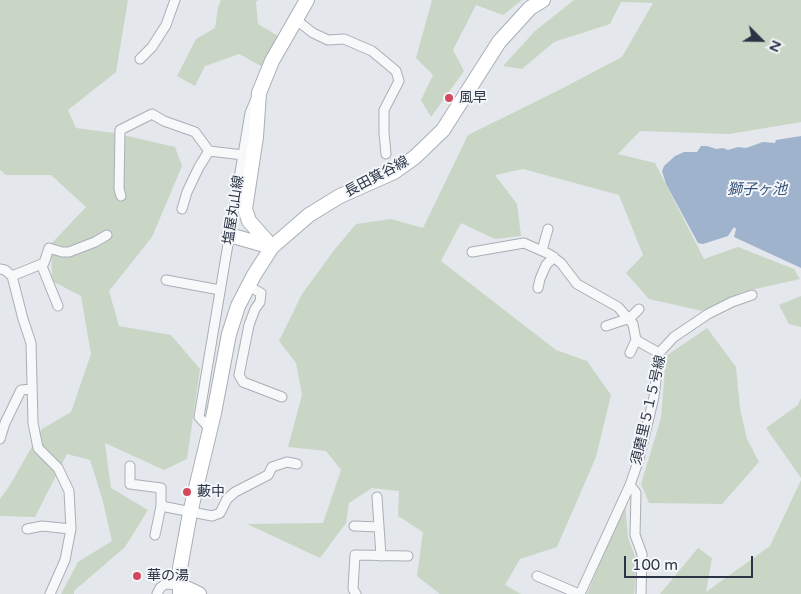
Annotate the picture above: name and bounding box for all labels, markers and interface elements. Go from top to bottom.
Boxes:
north arrow [736,15,786,65]
text: N [765,38,785,55]
place label: 風早 [459,90,487,106]
marker: 風早 [443,92,455,104]
street label: 長田箕谷線 [342,153,412,201]
street label: 塩屋丸山線 [220,174,248,246]
water label: 獅子ヶ池 [727,181,787,199]
street label: 須磨里５１５号線 [628,354,670,466]
place label: 藪中 [197,484,225,500]
marker: 藪中 [181,486,193,498]
scale bar [626,546,755,578]
text: 100 m [632,556,678,574]
place label: 華の湯 [147,568,189,584]
marker: 華の湯 [131,570,143,582]

